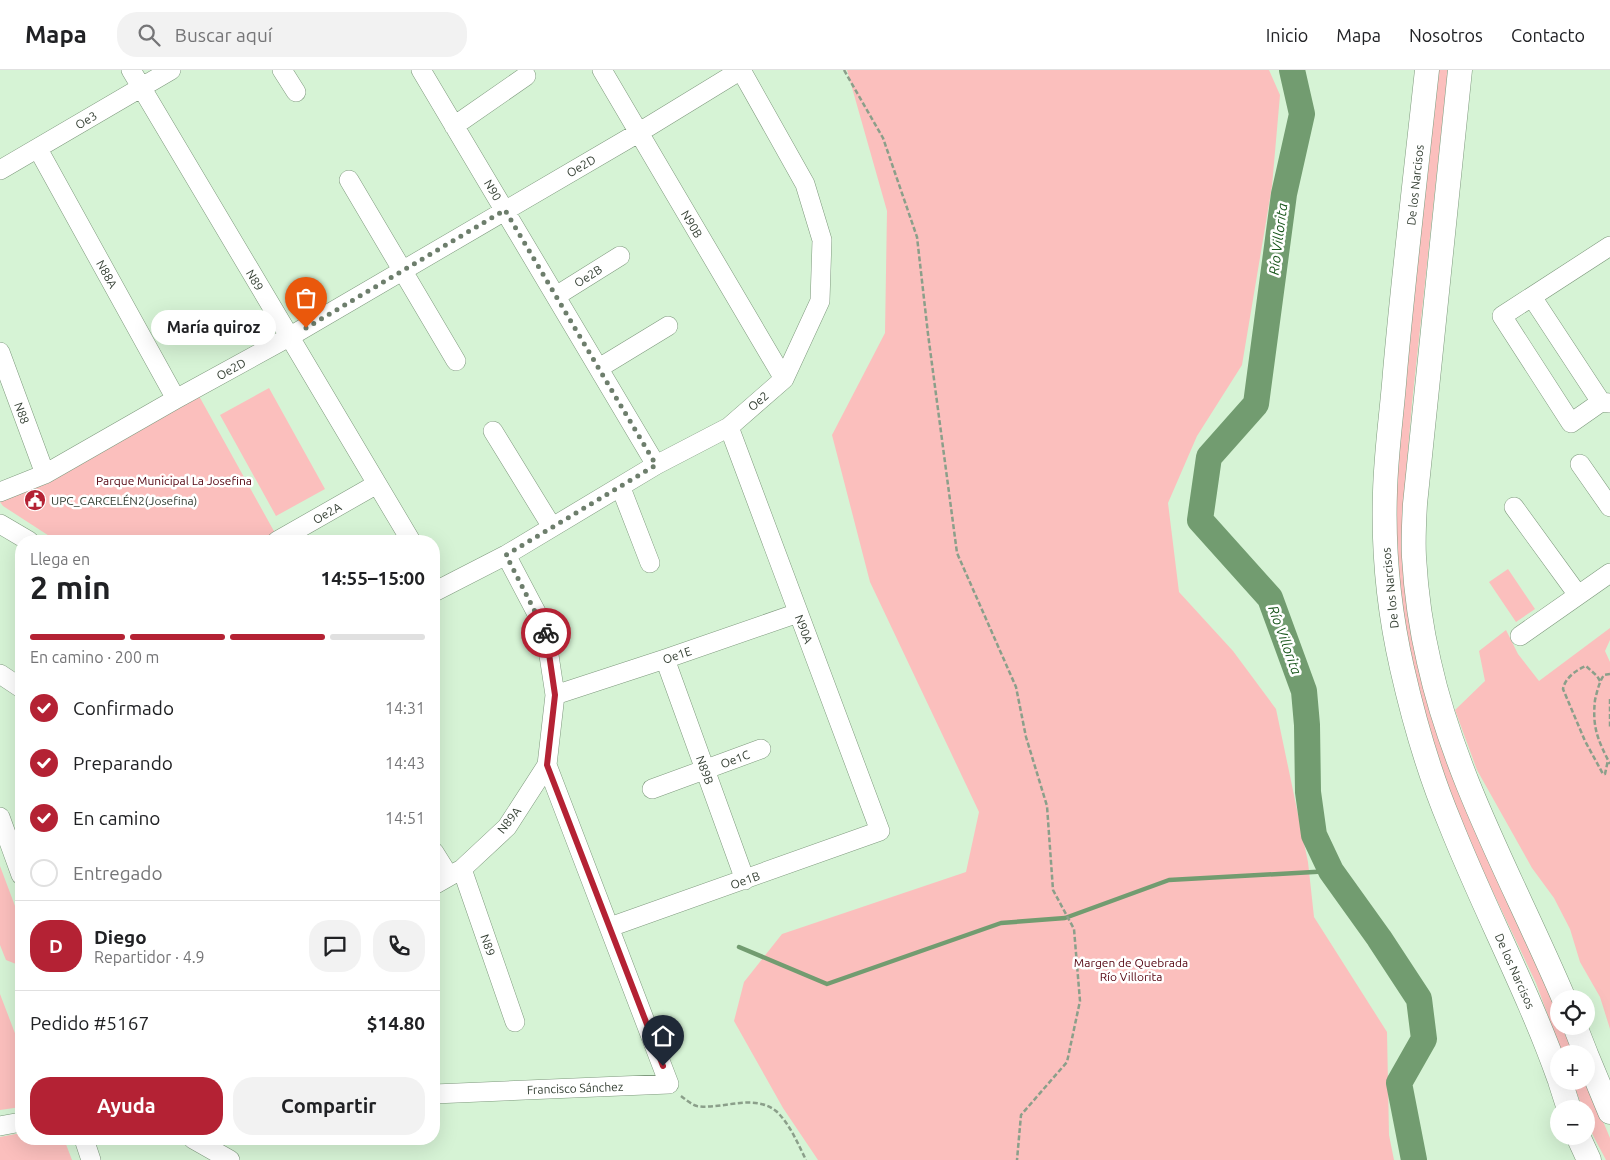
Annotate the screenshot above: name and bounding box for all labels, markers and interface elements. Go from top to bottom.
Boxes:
search box [117,12,467,57]
text: Mapa [25,21,87,48]
icon: search [135,21,163,49]
text: Buscar aquí [175,24,272,46]
text: Inicio [1266,25,1308,45]
text: Mapa [1336,25,1381,45]
text: Nosotros [1409,25,1483,45]
text: Contacto [1511,25,1585,45]
street label: Oe3 [73,109,99,131]
street label: De los Narcisos [1404,144,1426,226]
street label: Oe2D [564,153,598,179]
street label: N90 [482,177,504,203]
water label: Río Villorita [1266,202,1290,276]
street label: N90B [679,208,705,240]
street label: N88A [94,258,120,290]
street label: Oe2B [572,262,604,290]
street label: N89 [244,267,266,293]
pin [285,277,327,328]
icon: bag [292,284,320,312]
callout: María quiroz [151,310,276,346]
text: María quiroz [167,318,260,336]
street label: Oe2D [214,356,248,382]
street label: Oe2 [745,389,771,413]
street label: N88 [12,400,32,426]
park label: Parque Municipal La Josefina [96,474,252,487]
public building icon: UPC_CARCELÉN2(Josefina) [23,488,47,512]
place label: UPC_CARCELÉN2(Josefina) [51,494,197,508]
street label: Oe2A [311,500,344,526]
street label: De los Narcisos [1379,547,1401,629]
text: Llega en [30,550,90,568]
text: 14:55–15:00 [320,567,425,589]
text: 2 min [30,569,111,605]
water label: Río Villorita [1265,603,1305,677]
courier [521,608,571,658]
street label: N90A [793,613,815,645]
icon: bike [532,619,560,647]
street label: Oe1E [661,644,693,666]
text: En camino · 200 m [30,648,159,666]
icon: check [30,694,58,722]
text: Confirmado [73,697,174,719]
text: 14:31 [385,699,425,717]
street label: Oe1C [719,747,752,770]
icon: check [30,749,58,777]
text: Preparando [73,752,173,774]
text: 14:43 [385,754,425,772]
street label: N89B [694,754,716,786]
icon: check [30,804,58,832]
street label: N89A [495,804,523,836]
text: En camino [73,807,160,829]
text: 14:51 [385,809,425,827]
text: Entregado [73,862,163,884]
street label: Oe1B [729,869,761,891]
button: chat [309,920,361,972]
button: phone [373,920,425,972]
text: Diego [94,926,147,948]
street label: De los Narcisos [1493,931,1537,1011]
street label: N89 [478,932,498,958]
text: D [49,935,63,957]
text: Repartidor · 4.9 [94,948,205,966]
park label: Margen de Quebrada Río Villorita [1074,956,1188,983]
map controls [1550,990,1595,1145]
button: locate [1550,990,1595,1035]
text: Pedido #5167 [30,1012,149,1034]
text: $14.80 [367,1012,425,1034]
pin [642,1015,684,1066]
icon: home [649,1022,677,1050]
button: + [1550,1045,1595,1090]
button: Ayuda [30,1077,223,1135]
button: Compartir [233,1077,425,1135]
street label: Francisco Sánchez [527,1080,624,1096]
button: − [1550,1100,1595,1145]

